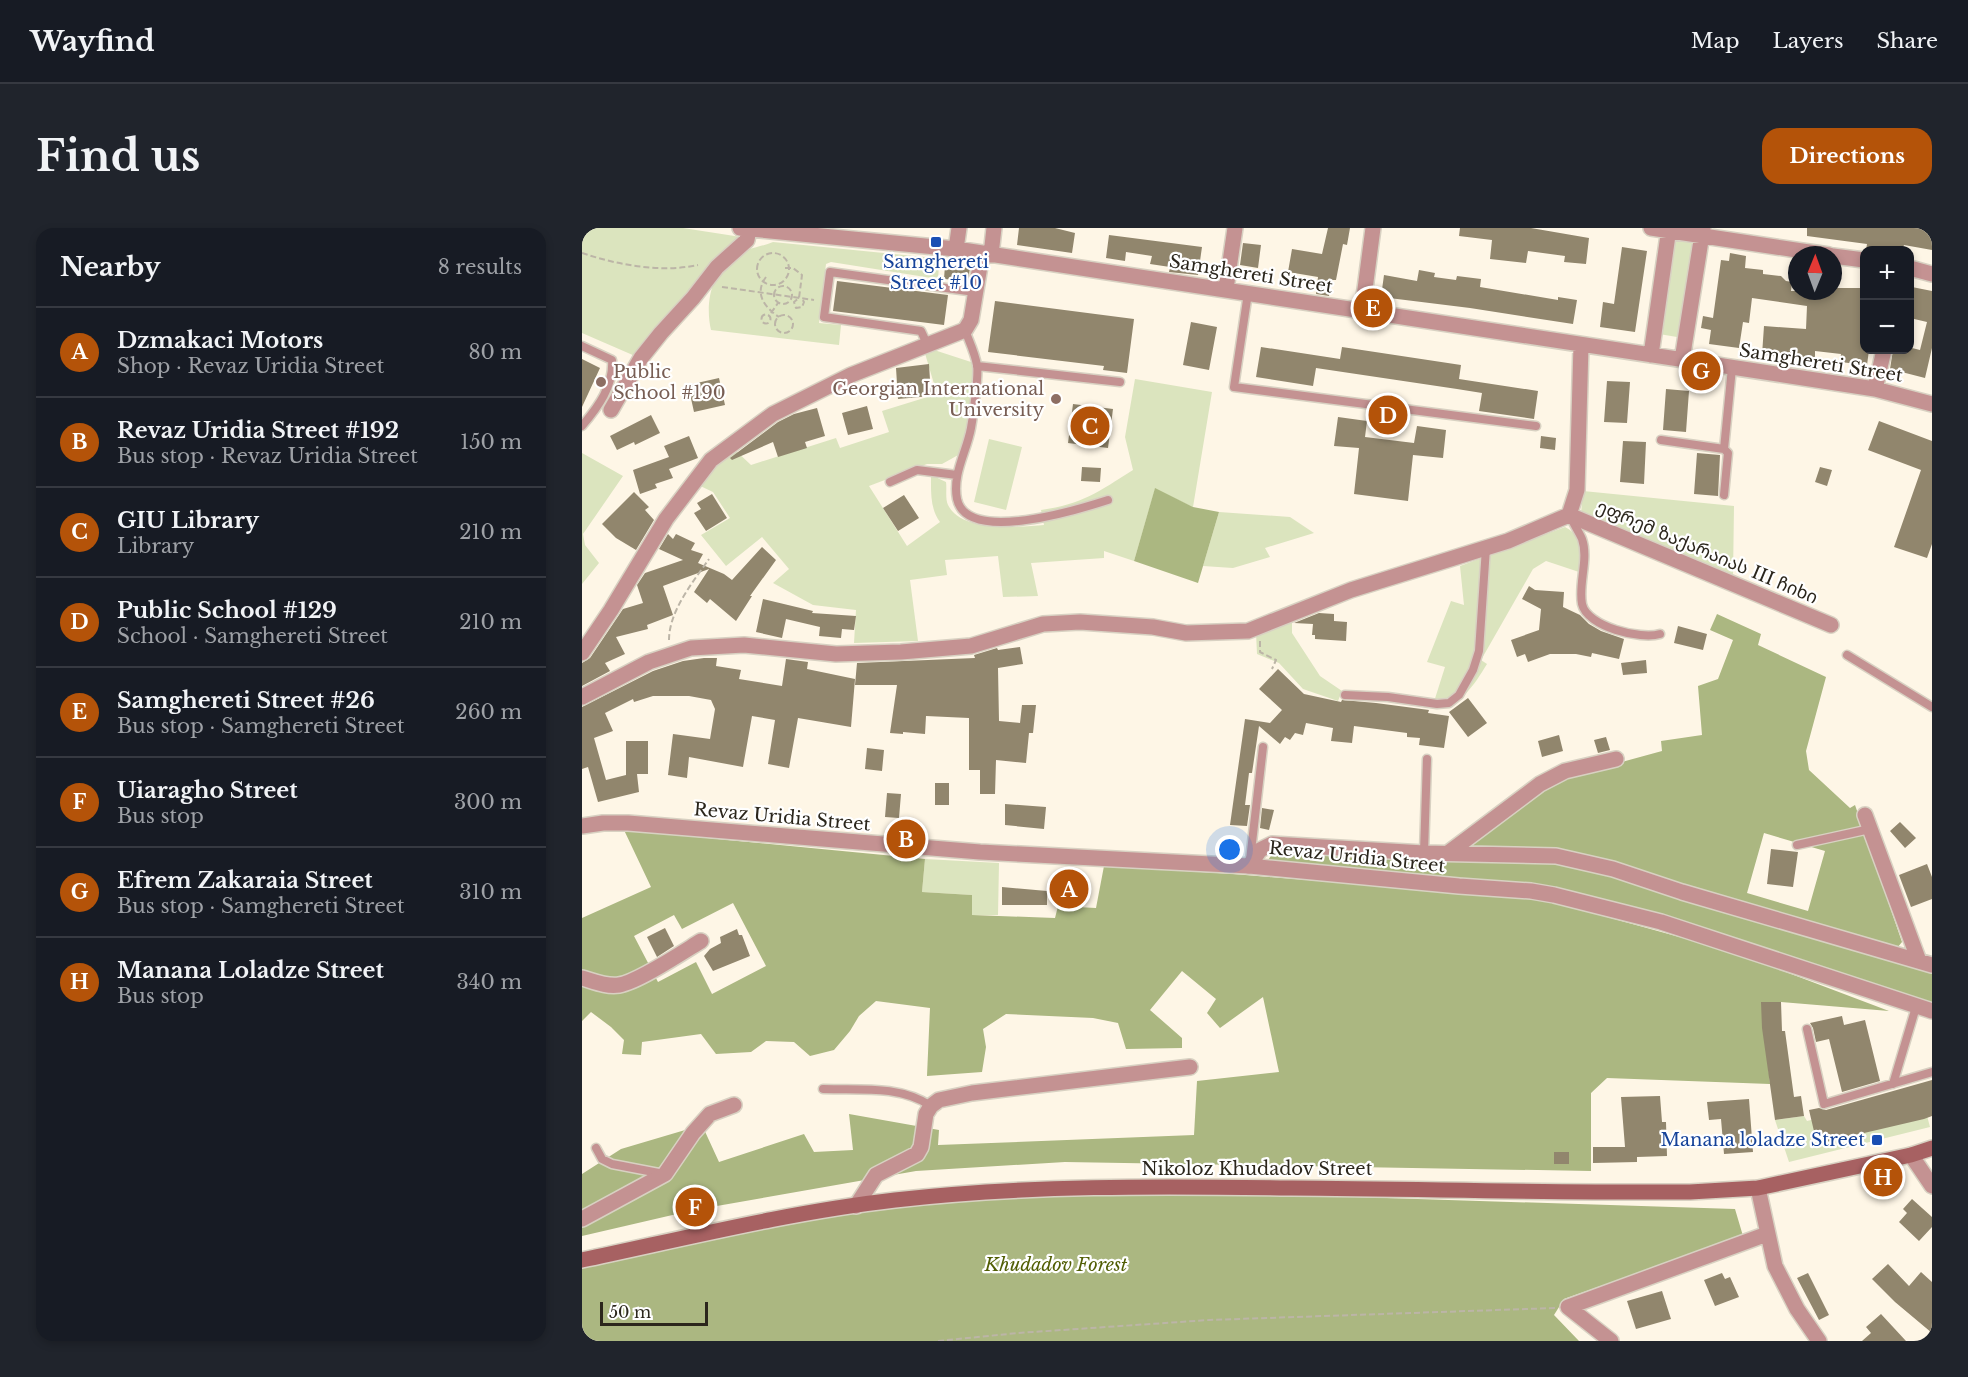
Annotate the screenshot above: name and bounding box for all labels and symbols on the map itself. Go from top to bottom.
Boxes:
marker: Samghereti Street #10 [929,235,943,249]
north arrow [1788,246,1842,300]
street label: Samghereti Street [1168,250,1335,298]
place label: Samghereti Street #10 [883,251,989,294]
pin: E [1354,286,1392,331]
street label: Samghereti Street [1738,339,1905,387]
pin: G [1682,348,1720,394]
place label: Public School #190 [613,361,726,404]
marker: Public School #190 [594,375,608,389]
place label: Georgian International University [832,378,1044,421]
marker: Georgian International University [1049,392,1063,406]
pin: D [1368,392,1408,438]
pin: C [1070,404,1110,448]
street label: ეფრემ ზაქარაიას III ჩიხი [1593,495,1821,609]
street label: Revaz Uridia Street [693,798,871,836]
pin: B [886,816,926,862]
your location [1215,835,1244,864]
street label: Revaz Uridia Street [1268,837,1446,877]
pin: A [1050,866,1088,912]
place label: Manana loladze Street [1660,1129,1865,1151]
marker: Manana loladze Street [1870,1133,1884,1147]
pin: H [1864,1154,1902,1200]
street label: Nikoloz Khudadov Street [1142,1158,1373,1180]
pin: F [676,1184,714,1230]
park label: Khudadov Forest [984,1254,1128,1276]
scale bar [600,1299,708,1326]

